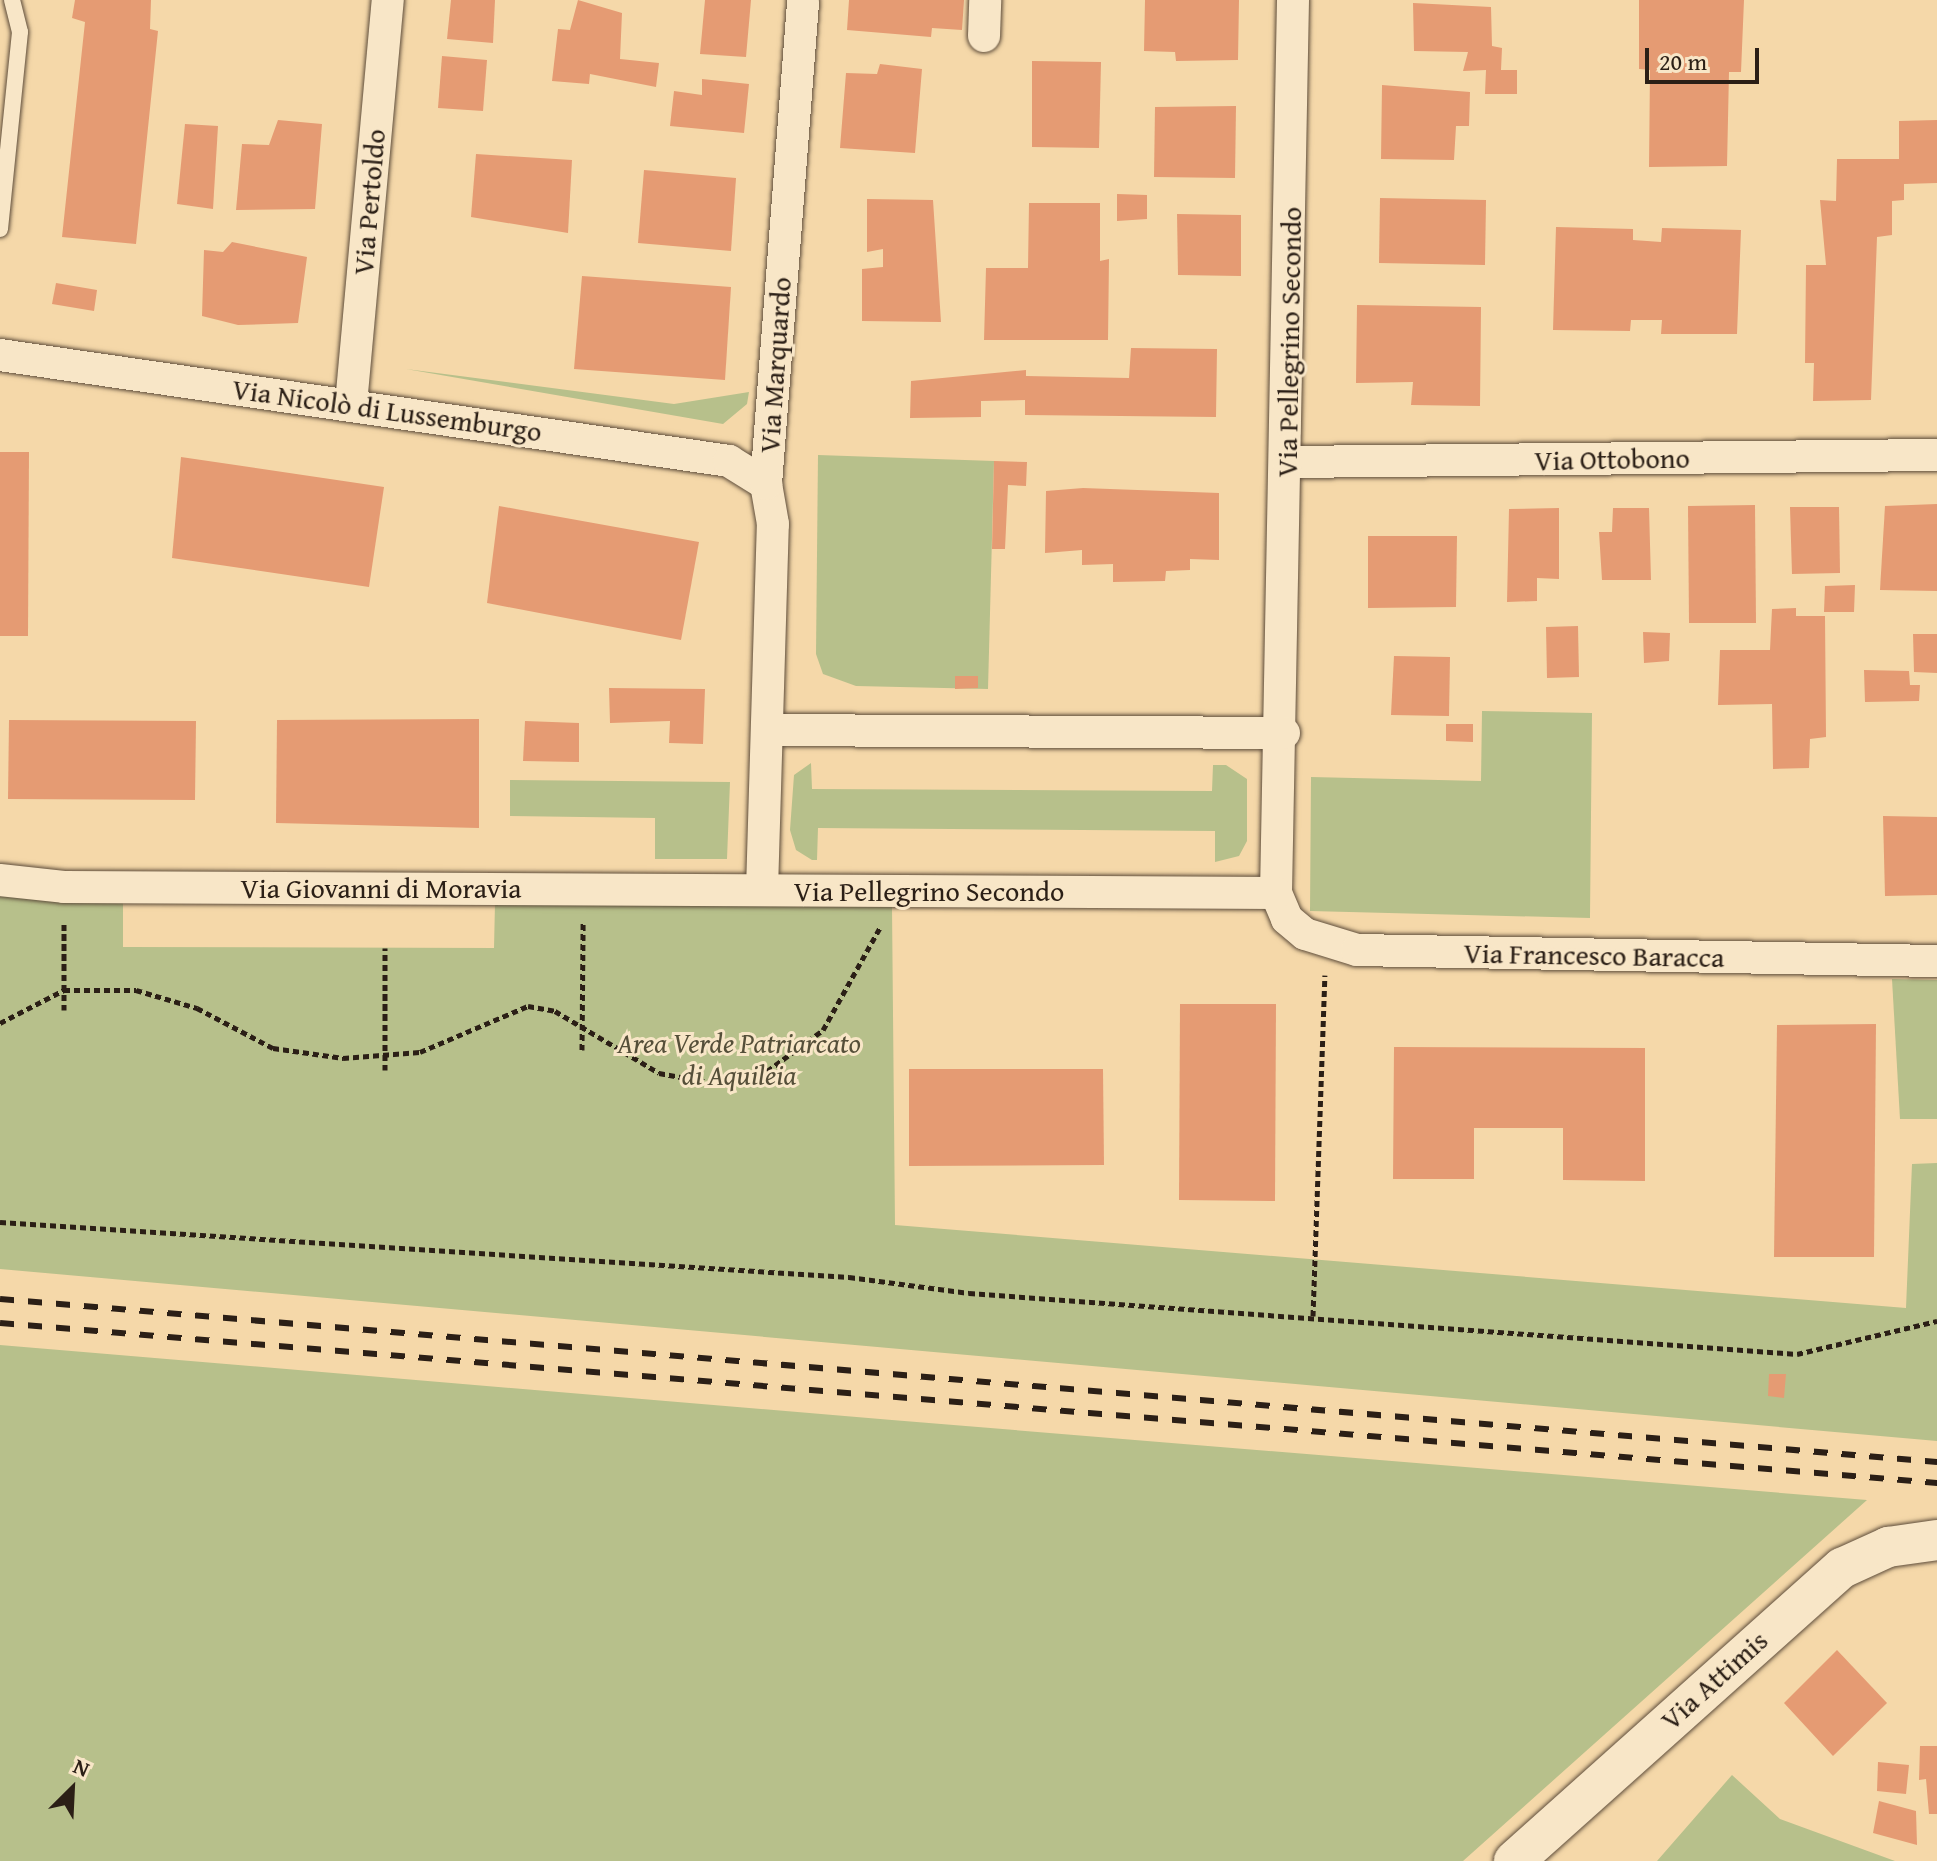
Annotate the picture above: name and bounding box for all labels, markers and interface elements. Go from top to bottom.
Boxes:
scale bar [1649,32,1763,82]
text: 20 m [1659,44,1707,79]
street label: Via Pertoldo [346,128,392,276]
street label: Via Pellegrino Secondo [1270,206,1308,478]
street label: Via Marquardo [752,276,798,454]
street label: Via Nicolò di Lussemburgo [230,372,544,448]
street label: Via Ottobono [1534,441,1690,477]
street label: Via Giovanni di Moravia [240,871,522,905]
street label: Via Pellegrino Secondo [794,874,1064,908]
street label: Via Francesco Baracca [1463,936,1725,974]
park label: Area Verde Patriarcato di Aquileia [617,1026,861,1092]
street label: Via Attimis [1654,1623,1774,1737]
north arrow [32,1749,112,1829]
text: N [69,1749,95,1785]

